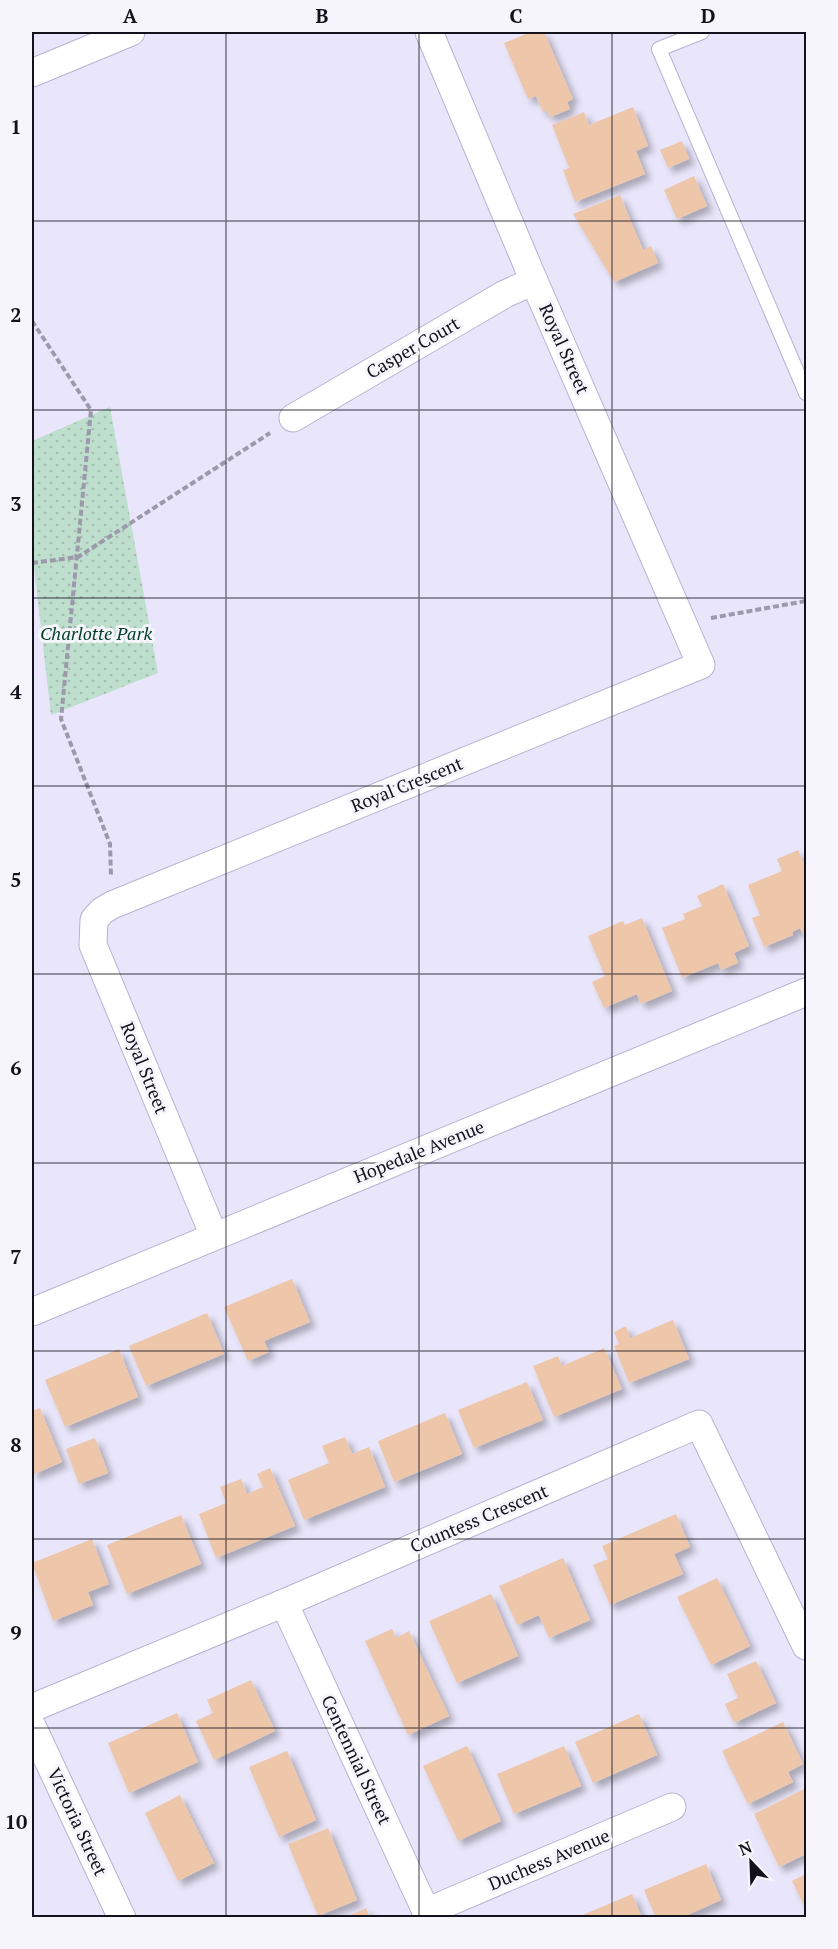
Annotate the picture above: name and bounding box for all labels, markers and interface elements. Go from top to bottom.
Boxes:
text: A [123,2,138,29]
text: B [316,2,329,29]
text: C [509,2,523,29]
text: D [701,2,715,29]
text: 1 [10,113,22,140]
street label: Royal Street [534,300,596,398]
text: 2 [10,301,22,328]
street label: Casper Court [361,311,464,384]
text: 3 [10,490,22,517]
park label: Charlotte Park [40,621,152,645]
text: 4 [10,678,22,705]
street label: Royal Crescent [347,751,466,817]
text: 5 [10,866,22,893]
street label: Royal Street [116,1018,174,1117]
text: 6 [10,1054,22,1081]
street label: Hopedale Avenue [350,1114,487,1188]
text: 7 [10,1243,22,1270]
text: 8 [10,1431,22,1458]
street label: Countess Crescent [406,1478,552,1558]
text: 9 [10,1619,22,1646]
street label: Centennial Street [316,1691,398,1829]
street label: Victoria Street [42,1764,114,1880]
text: 10 [5,1808,27,1835]
street label: Duchess Avenue [484,1823,613,1895]
north arrow [721,1832,781,1892]
text: N [735,1836,755,1861]

